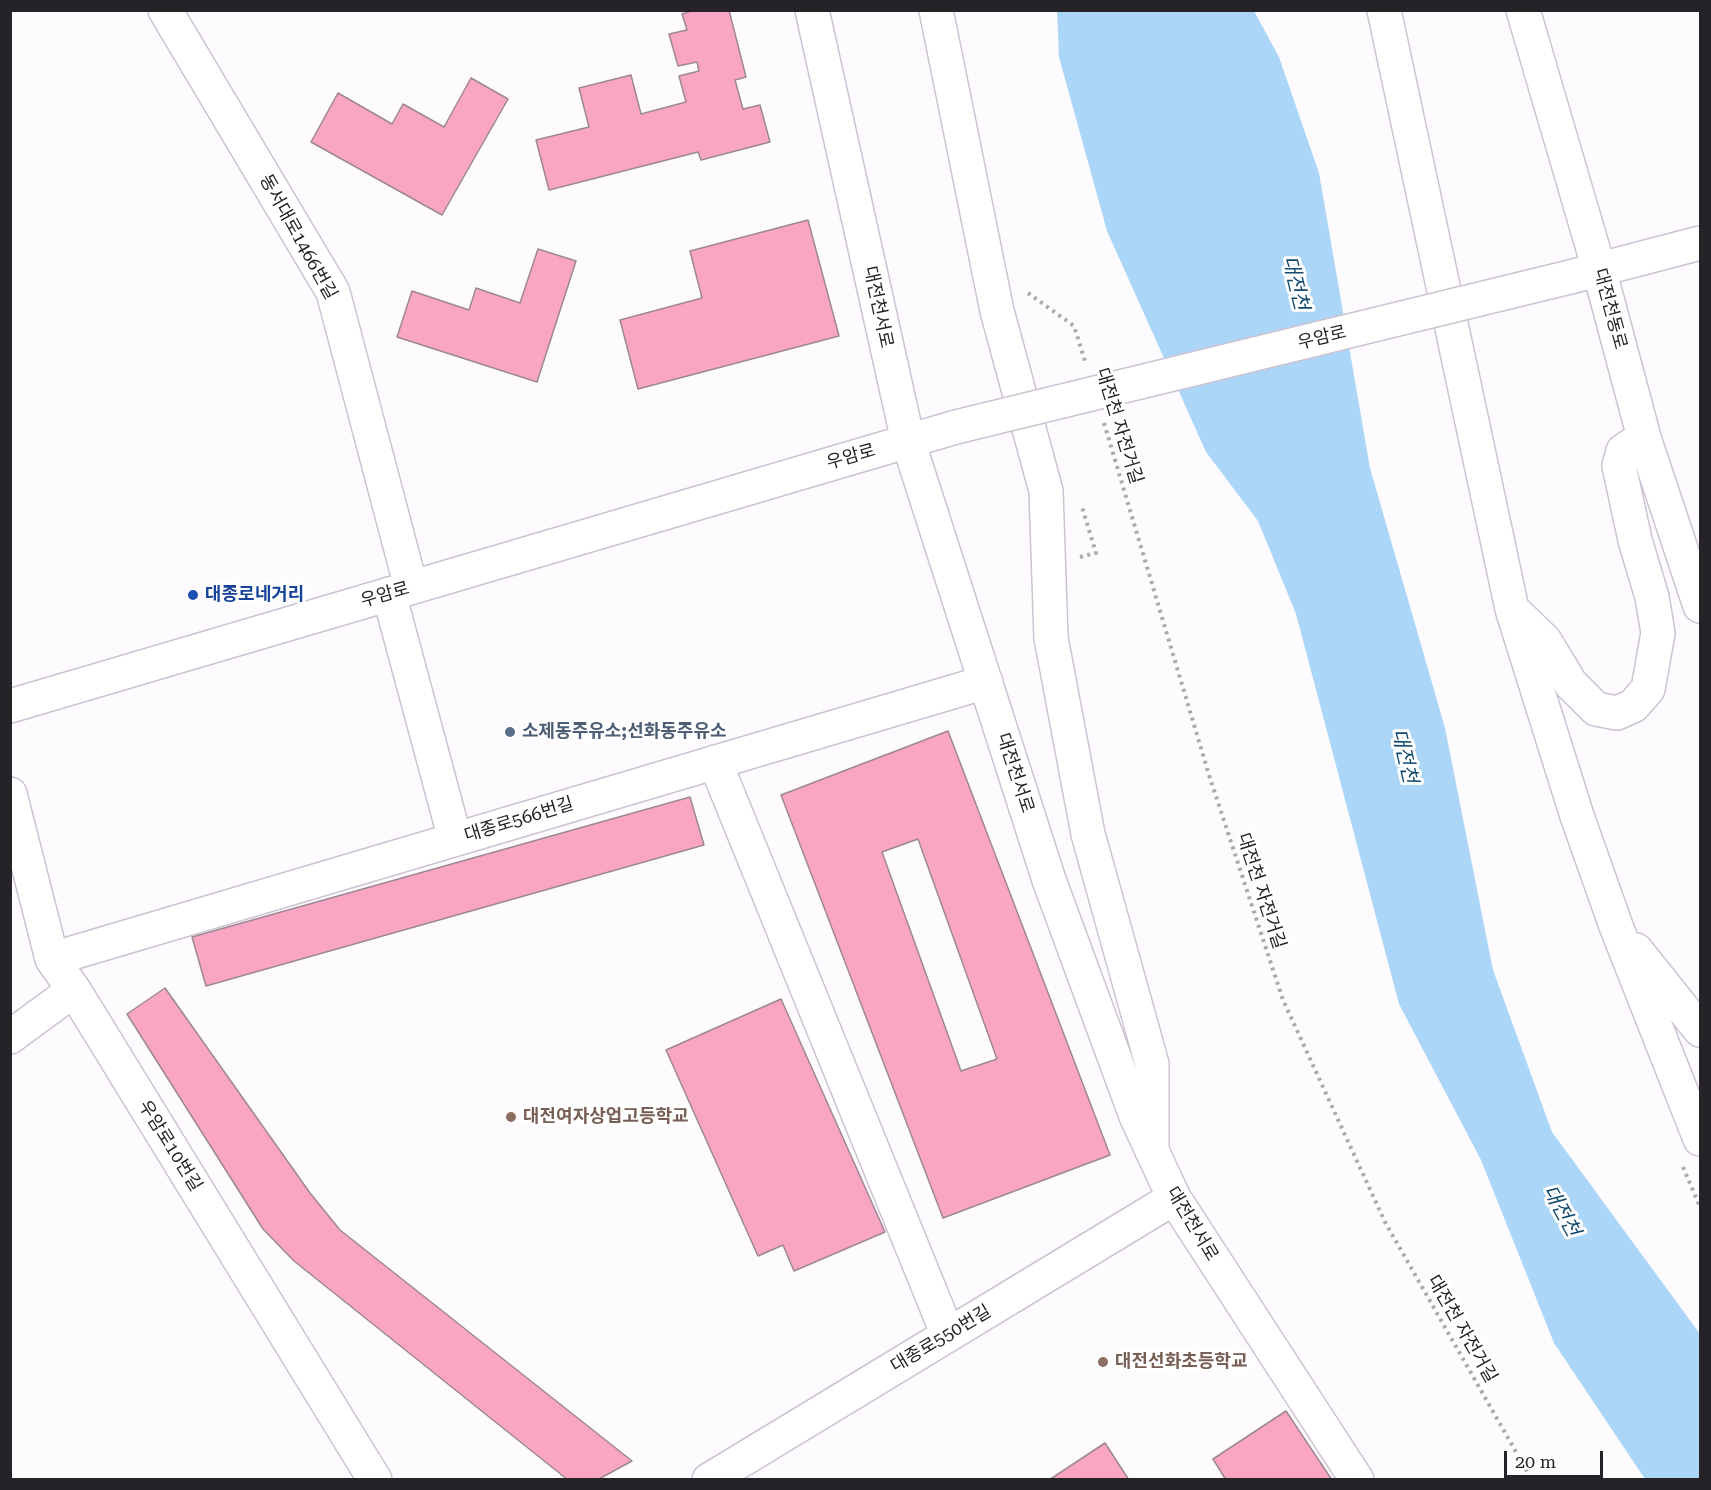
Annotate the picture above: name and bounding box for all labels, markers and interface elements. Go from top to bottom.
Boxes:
street label: 동서대로1466번길 [255,171,341,303]
water label: 대전천 [1277,253,1313,313]
street label: 대전천서로 [859,264,897,350]
street label: 대전천동로 [1589,266,1631,352]
street label: 우암로 [1295,322,1349,354]
street label: 대전천 자전거길 [1091,365,1147,487]
street label: 우암로 [824,440,878,474]
street label: 우암로 [358,578,412,612]
place label: 대종로네거리 [205,584,304,606]
marker: 대종로네거리 [186,588,200,602]
place label: 소제동주유소;선화동주유소 [522,721,726,743]
marker: 소제동주유소;선화동주유소 [503,725,517,739]
water label: 대전천 [1386,726,1422,786]
street label: 대전천서로 [992,730,1038,816]
street label: 대종로566번길 [462,793,576,847]
street label: 대전천 자전거길 [1232,830,1290,952]
street label: 우암로10번길 [134,1097,206,1195]
place label: 대전여자상업고등학교 [523,1106,689,1128]
marker: 대전여자상업고등학교 [504,1110,518,1124]
water label: 대전천 [1537,1181,1585,1241]
street label: 대전천서로 [1161,1183,1223,1265]
street label: 대전천 자전거길 [1423,1271,1501,1387]
street label: 대종로550번길 [887,1301,995,1377]
place label: 대전선화초등학교 [1115,1351,1247,1373]
marker: 대전선화초등학교 [1096,1355,1110,1369]
scale bar [1507,1439,1606,1477]
text: 20 m [1515,1451,1556,1472]

